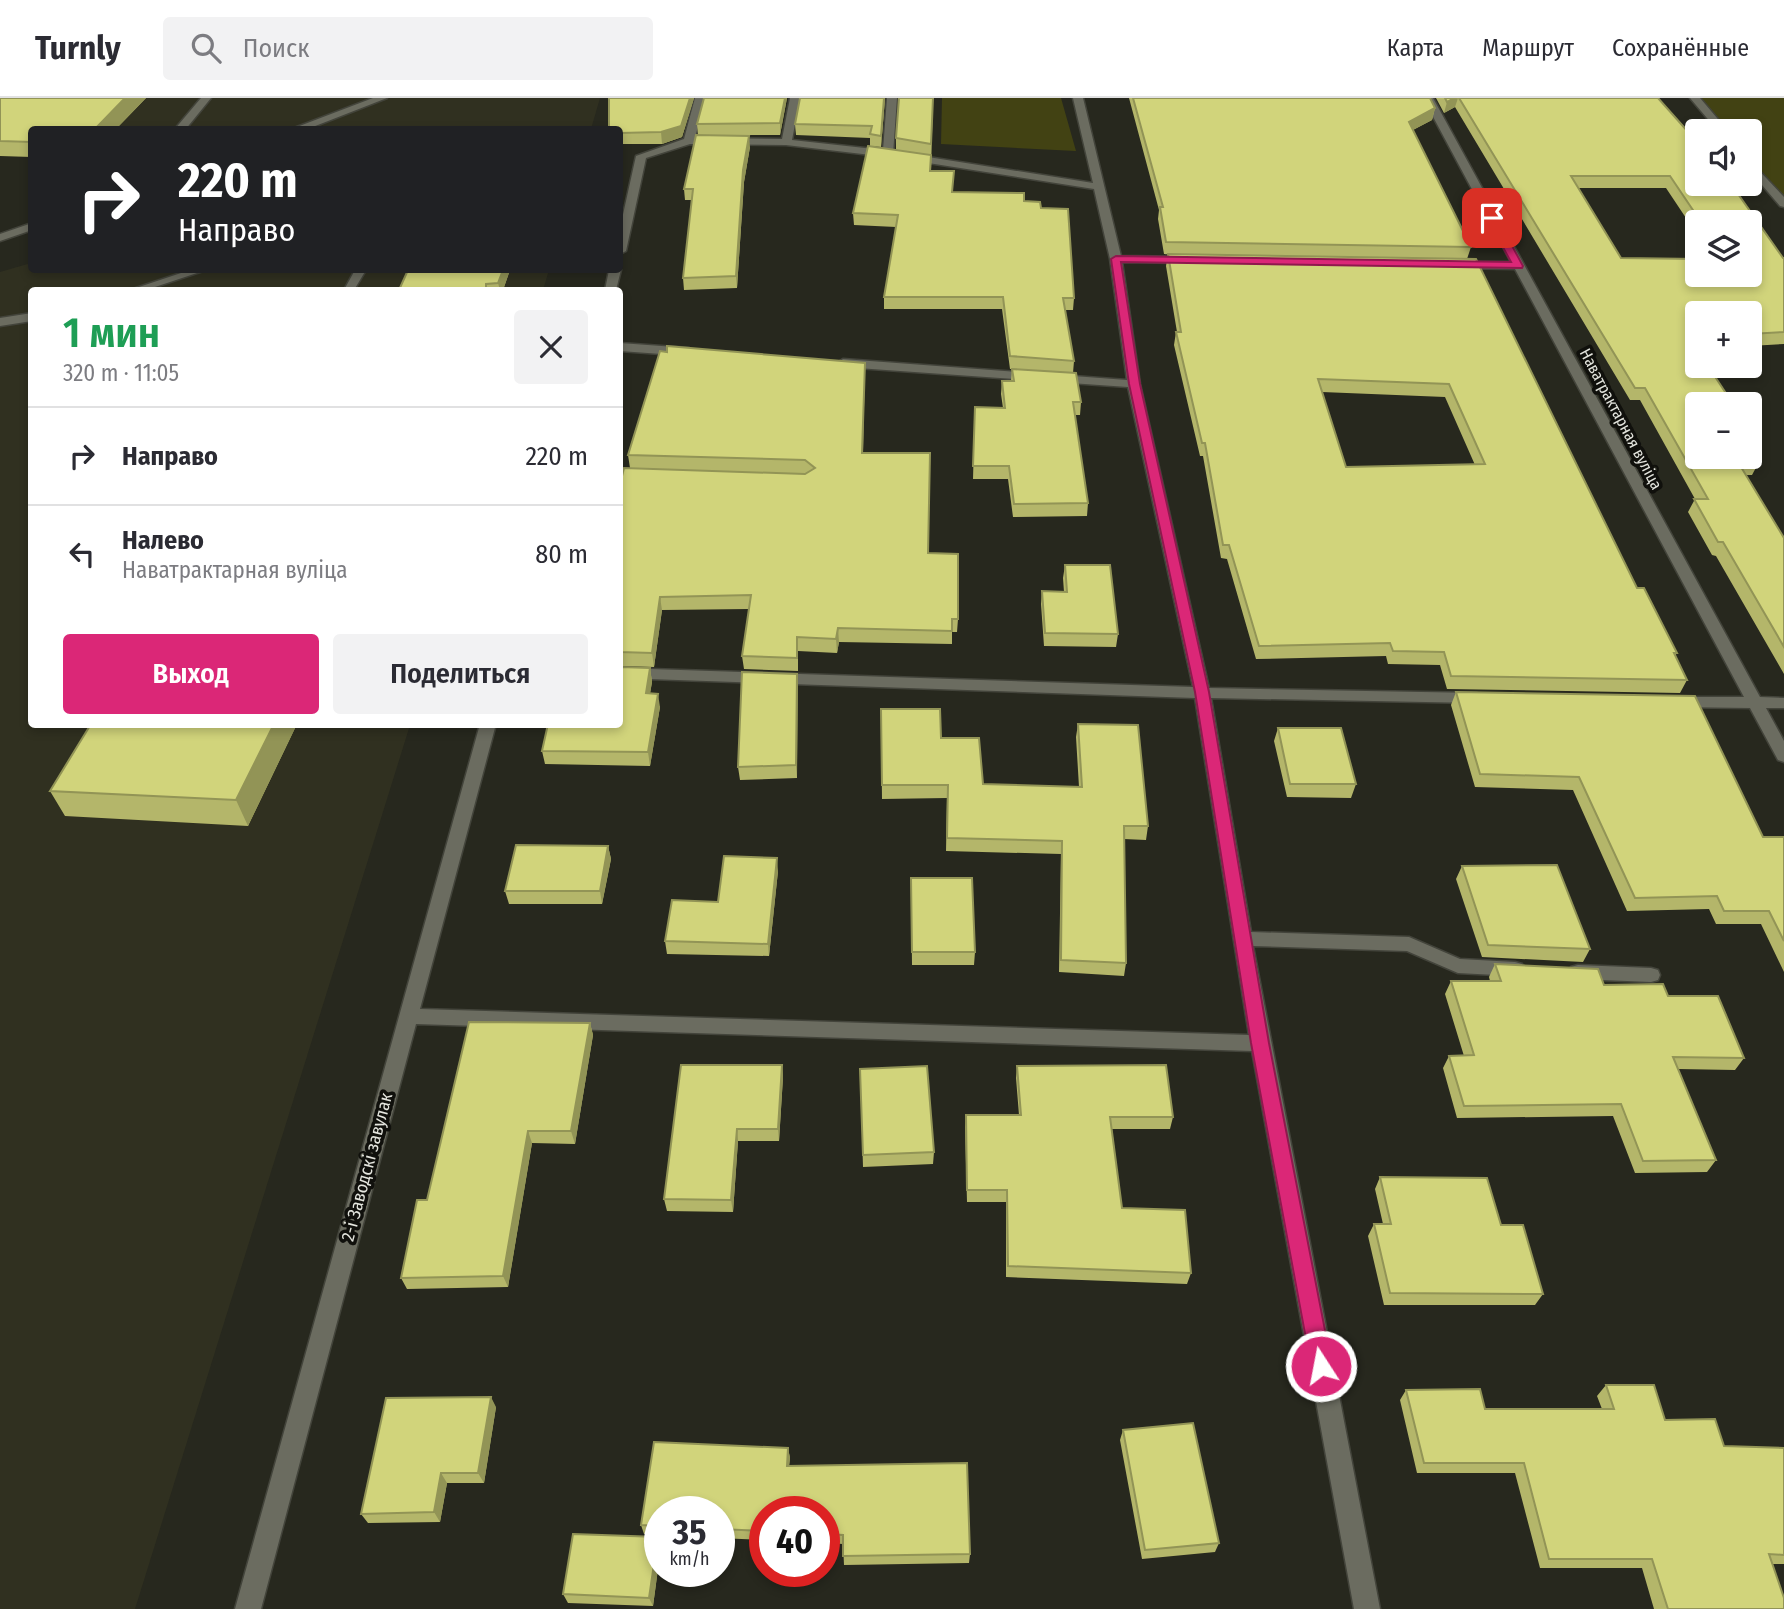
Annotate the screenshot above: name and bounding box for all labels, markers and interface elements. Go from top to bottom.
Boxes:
search box [163,17,653,80]
text: Turnly [35,28,121,68]
icon: search [187,29,225,67]
text: Поиск [243,33,309,64]
text: Карта [1387,34,1444,62]
text: Маршрут [1482,34,1574,62]
text: Сохранённые [1612,34,1749,62]
map controls [1685,119,1762,469]
button: sound [1685,119,1762,196]
text: 220 m [178,151,298,210]
icon: right [63,154,154,245]
pin [1462,188,1522,248]
icon: arrive [1473,199,1511,237]
button: layers [1685,210,1762,287]
text: Направо [178,211,295,249]
button: + [1685,301,1762,378]
text: 1 мин [63,308,160,358]
button: close [514,310,588,384]
street label: Наватрактарная вуліца [1576,345,1666,493]
text: 320 m · 11:05 [63,359,179,387]
button: − [1685,392,1762,469]
icon: right [63,437,101,475]
text: Направо [122,441,218,472]
text: 220 m [525,441,588,472]
text: Налево [122,525,204,556]
icon: left [63,535,101,573]
text: 80 m [535,539,588,570]
text: Наватрактарная вуліца [122,556,347,584]
button: Выход [63,634,319,714]
button: Поделиться [333,634,588,714]
street label: 2-і Заводскі завулак [337,1090,398,1244]
position arrow [1284,1329,1358,1403]
speed limit sign: 40 [749,1496,840,1587]
text: 35 [673,1511,706,1553]
text: km/h [669,1548,710,1570]

